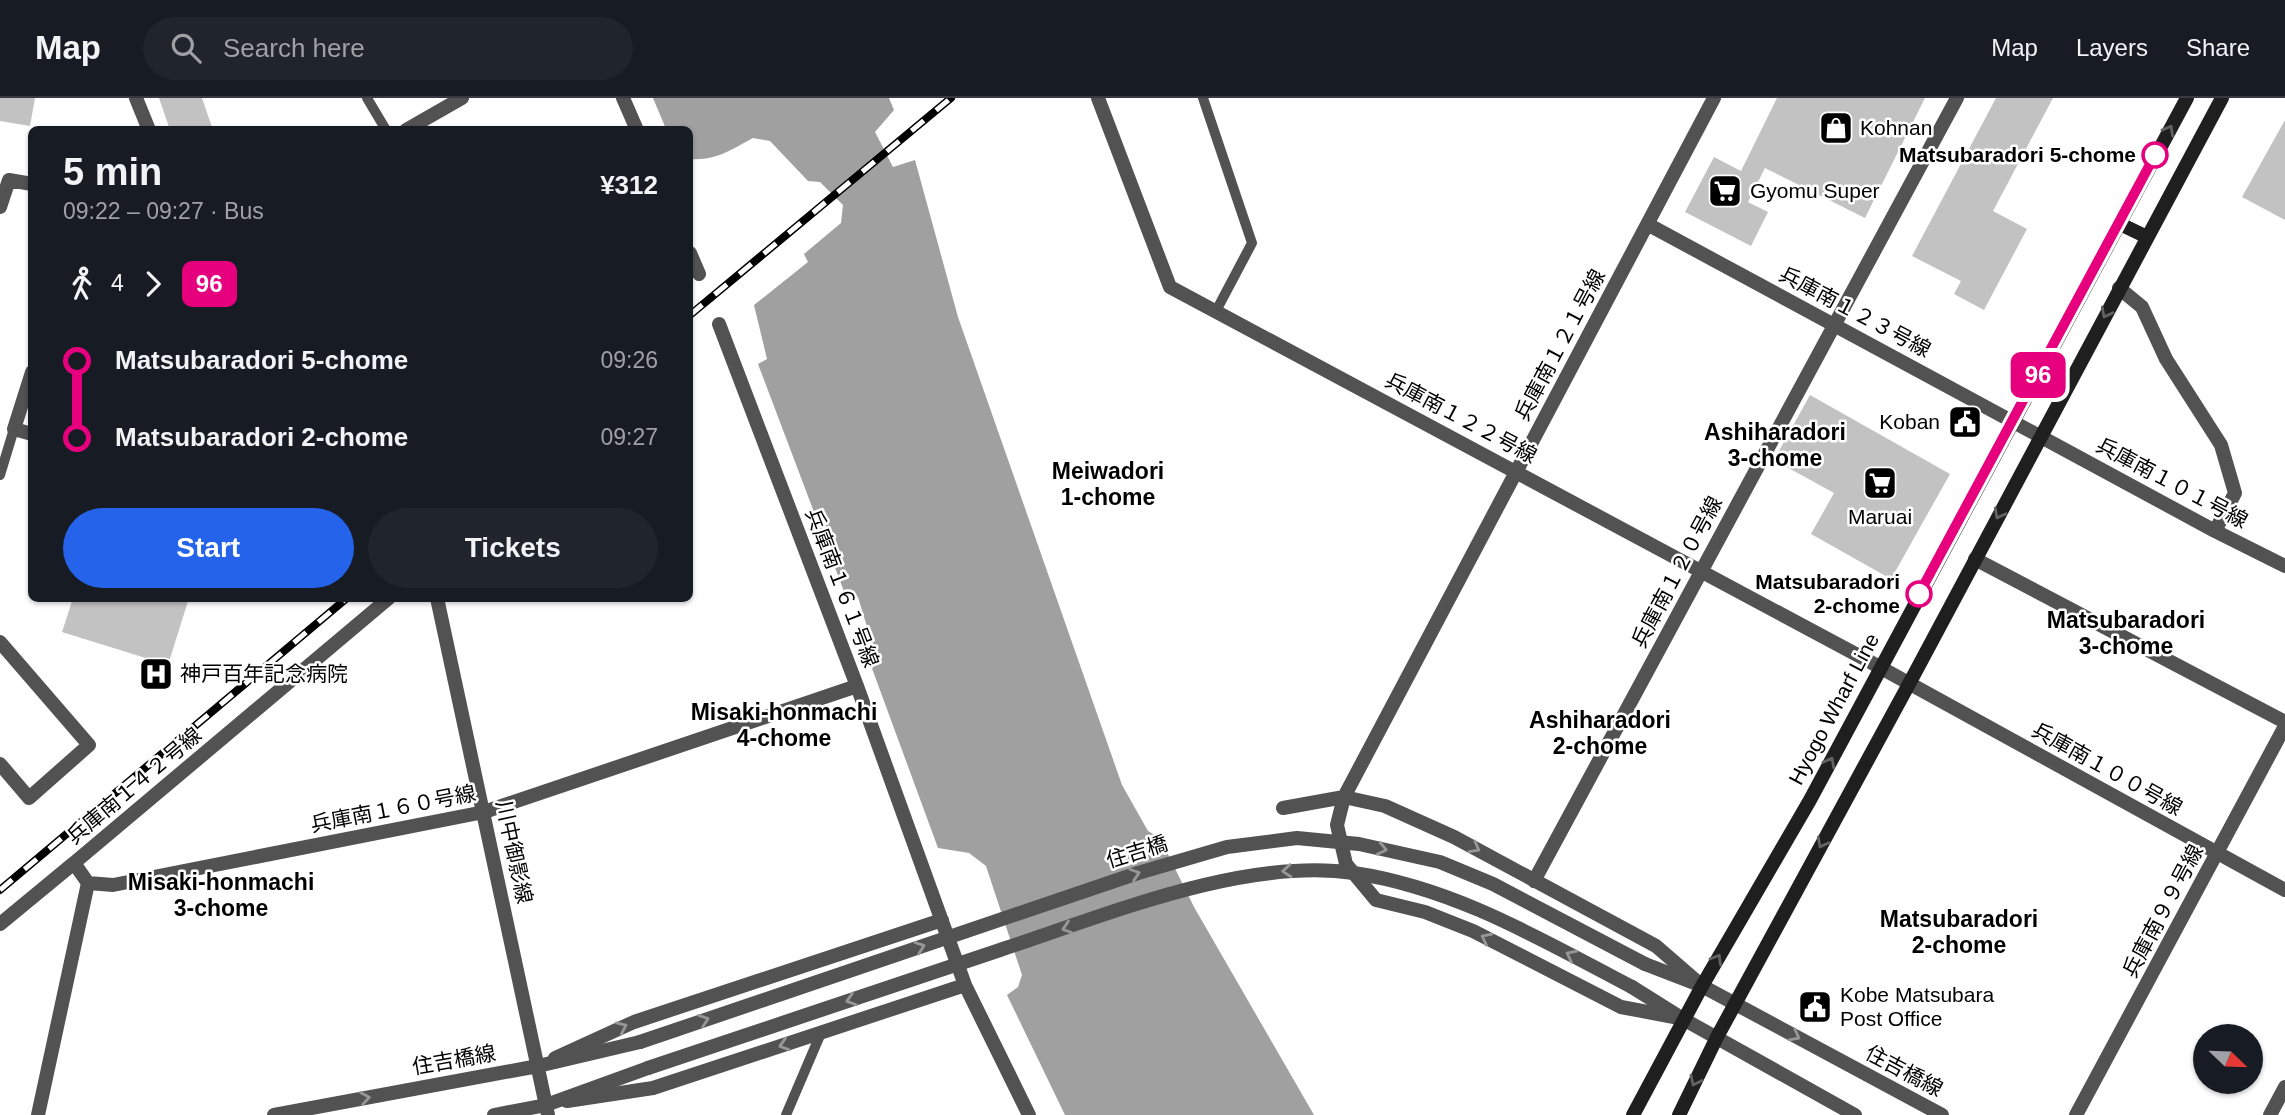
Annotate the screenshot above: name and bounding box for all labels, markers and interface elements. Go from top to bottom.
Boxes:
search box [143,17,633,80]
text: Map [35,29,101,66]
icon: search [167,29,205,67]
text: Search here [223,33,365,63]
text: Map [1991,34,2038,61]
text: Layers [2076,34,2148,61]
text: Share [2186,34,2250,61]
shop icon: Kohnan [1817,109,1855,147]
place label: Kohnan [1860,116,1932,139]
one-way arrow [2161,124,2174,137]
marker: Matsubaradori 5-chome [2142,142,2168,168]
place label: Matsubaradori 5-chome [1899,143,2136,166]
text: 5 min [63,151,162,193]
text: ¥312 [600,170,658,200]
supermarket icon: Gyomu Super [1706,172,1744,210]
place label: Gyomu Super [1750,179,1880,202]
text: 09:22 – 09:27 · Bus [63,198,264,224]
street label: 兵庫南１２３号線 [1776,262,1935,361]
icon: walk [63,265,101,303]
icon: forward [134,265,172,303]
street label: 兵庫南１２１号線 [1510,265,1609,424]
text: 4 [111,270,124,296]
text: 96 [196,270,223,297]
one-way arrow [2100,305,2114,318]
text: Matsubaradori 5-chome [115,345,408,375]
text: 09:26 [600,347,658,373]
line badge: 96 [2007,352,2070,398]
text: 96 [2025,361,2051,388]
street label: 兵庫南１２２号線 [1382,368,1541,467]
public building icon: Koban [1946,403,1984,441]
place label: Koban [1879,410,1940,433]
district label: Ashiharadori 3-chome [1704,419,1846,471]
text: Matsubaradori 2-chome [115,422,408,452]
text: 09:27 [600,424,658,450]
street label: 兵庫南１０１号線 [2093,433,2252,532]
district label: Meiwadori 1-chome [1052,458,1164,510]
supermarket icon: Maruai [1861,464,1899,502]
street label: 兵庫南１２０号線 [1627,492,1726,651]
street label: 兵庫南１６１号線 [802,505,883,670]
place label: Maruai [1848,505,1912,528]
one-way arrow [1994,507,2008,519]
button: Start [63,508,354,588]
button: Tickets [368,508,658,588]
place label: Matsubaradori 2-chome [1755,570,1900,617]
marker: Matsubaradori 2-chome [1906,581,1932,607]
district label: Matsubaradori 3-chome [2047,607,2205,659]
street label: Hyogo Wharf Line [1784,629,1883,788]
hospital icon: 神戸百年記念病院 [137,655,175,693]
place label: 神戸百年記念病院 [180,662,348,685]
district label: Misaki-honmachi 4-chome [691,699,877,751]
district label: Ashiharadori 2-chome [1529,707,1671,759]
street label: 兵庫南１００号線 [2028,718,2186,819]
street label: 兵庫南１４２号線 [62,723,205,848]
one-way arrow [1821,757,1835,769]
street label: 兵庫南１６０号線 [308,781,478,836]
street label: 川中御影線 [492,798,537,906]
street label: 住吉橋 [1103,831,1170,872]
one-way arrow [1817,836,1830,849]
one-way arrow [1468,840,1480,853]
street label: 兵庫南９９号線 [2118,840,2207,981]
one-way arrow [1376,841,1388,855]
one-way arrow [1281,864,1293,879]
one-way arrow [1129,868,1141,882]
district label: Misaki-honmachi 3-chome [128,869,314,921]
district label: Matsubaradori 2-chome [1880,906,2038,958]
one-way arrow [1062,920,1074,934]
one-way arrow [1481,932,1493,946]
one-way arrow [913,941,925,955]
one-way arrow [1566,950,1578,964]
one-way arrow [1709,954,1722,967]
place label: Kobe Matsubara Post Office [1840,983,1994,1030]
public building icon: Kobe Matsubara Post Office [1796,988,1834,1026]
one-way arrow [846,992,858,1006]
one-way arrow [698,1014,710,1028]
one-way arrow [615,1022,627,1036]
north arrow [2193,1024,2263,1094]
map controls [2193,1024,2263,1094]
one-way arrow [1788,1028,1800,1041]
one-way arrow [778,1037,790,1051]
street label: 住吉橋線 [411,1041,497,1078]
street label: 住吉橋線 [1862,1041,1947,1100]
one-way arrow [1690,1074,1704,1086]
one-way arrow [359,1091,371,1106]

